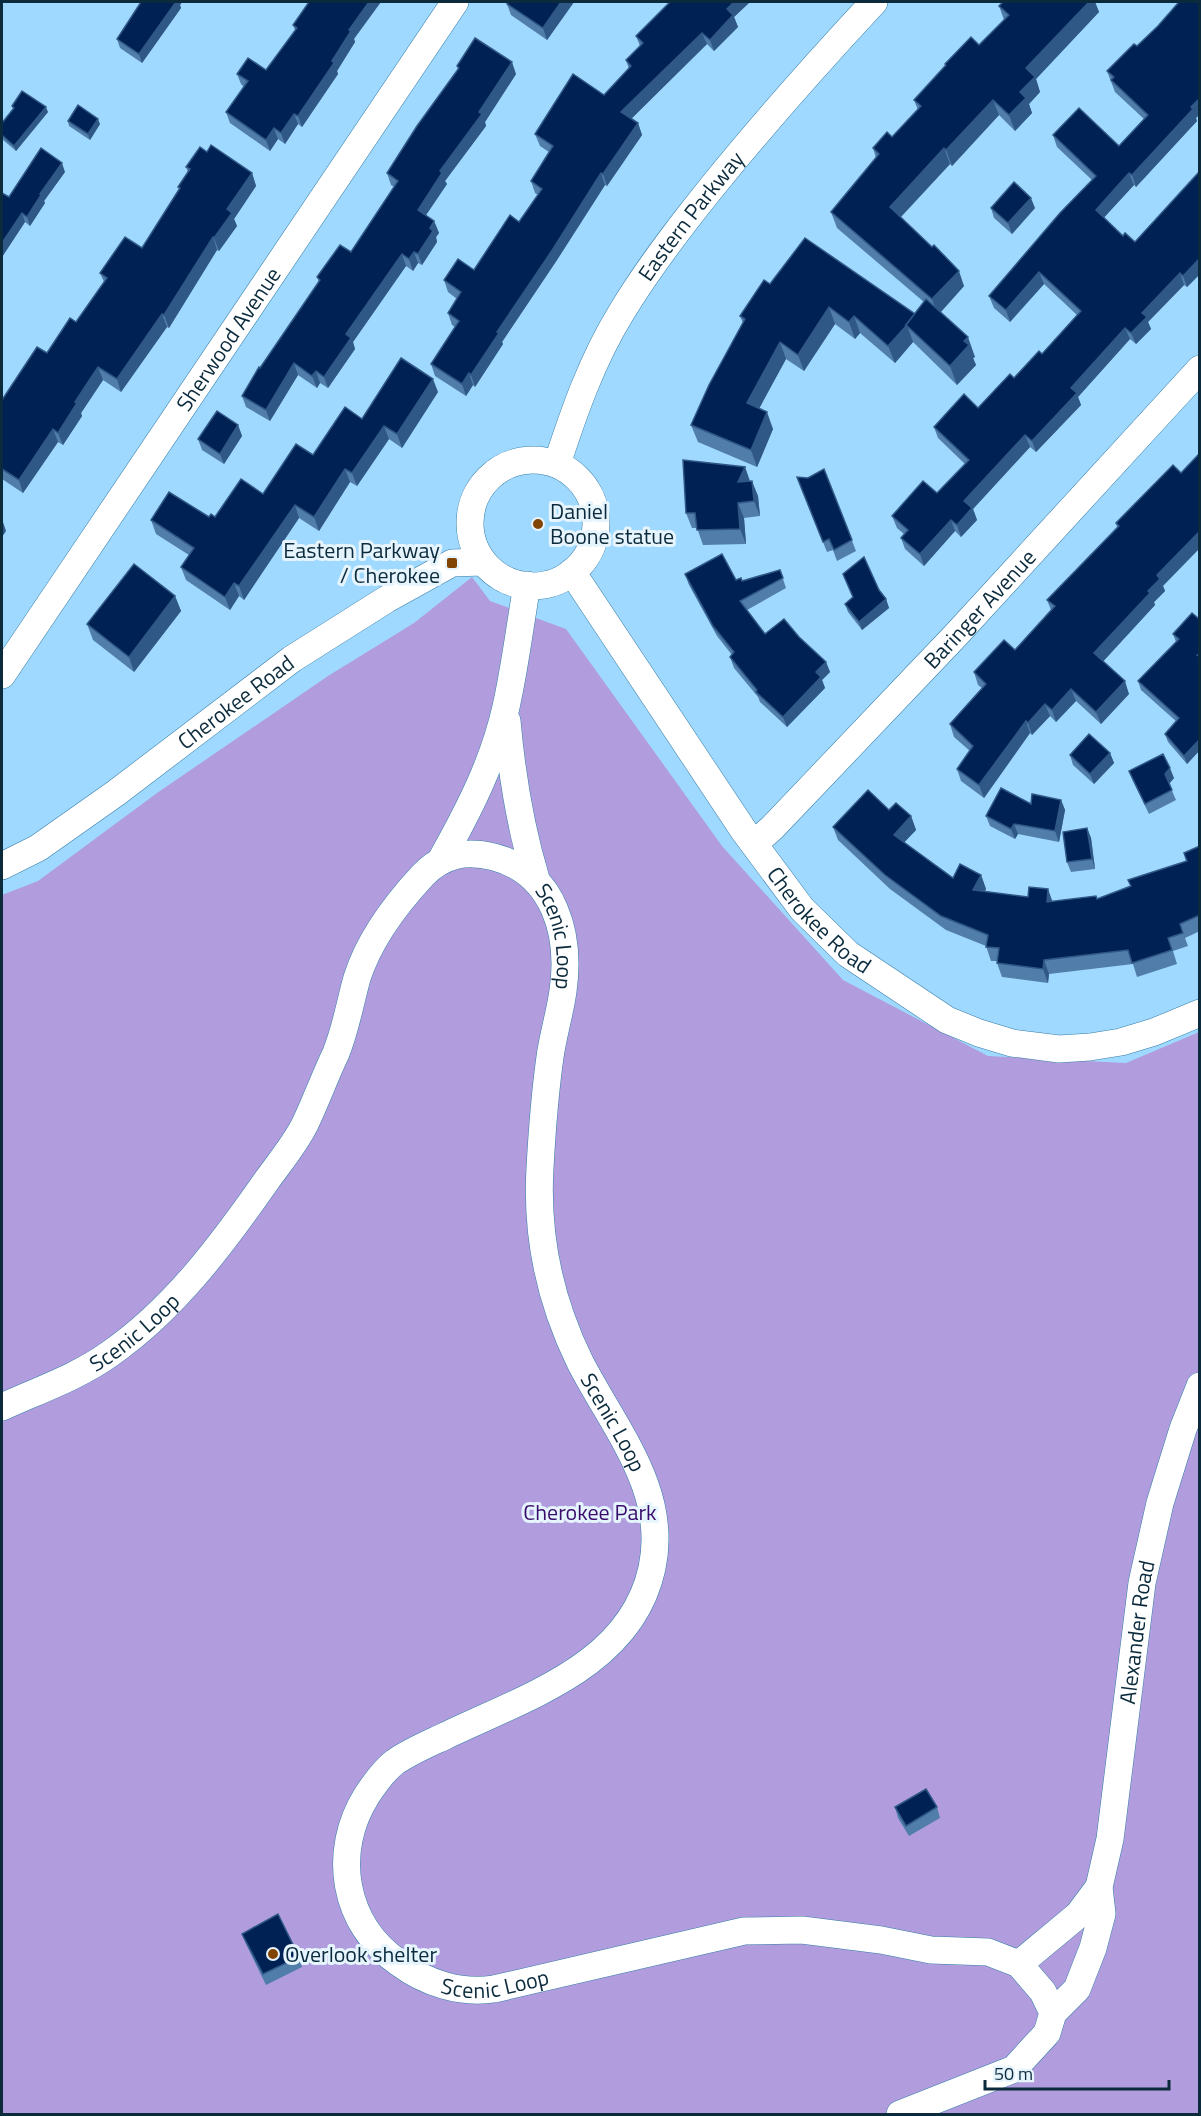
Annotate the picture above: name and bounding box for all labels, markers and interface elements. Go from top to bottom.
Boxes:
street label: Eastern Parkway [629,143,752,288]
street label: Sherwood Avenue [167,260,289,418]
place label: Daniel Boone statue [550,494,674,553]
marker: Daniel Boone statue [531,517,545,531]
place label: Eastern Parkway / Cherokee [283,533,440,592]
street label: Baringer Avenue [915,541,1044,676]
marker: Eastern Parkway / Cherokee [445,556,459,570]
street label: Cherokee Road [170,646,301,758]
street label: Cherokee Road [759,859,878,982]
street label: Scenic Loop [527,876,582,991]
street label: Scenic Loop [83,1285,188,1380]
street label: Scenic Loop [572,1367,655,1477]
park label: Cherokee Park [523,1495,657,1529]
street label: Alexander Road [1110,1557,1164,1706]
place label: Overlook shelter [285,1937,437,1971]
marker: Overlook shelter [266,1947,280,1961]
street label: Scenic Loop [437,1960,552,2007]
scale bar [985,2053,1170,2091]
text: 50 m [994,2060,1033,2087]

